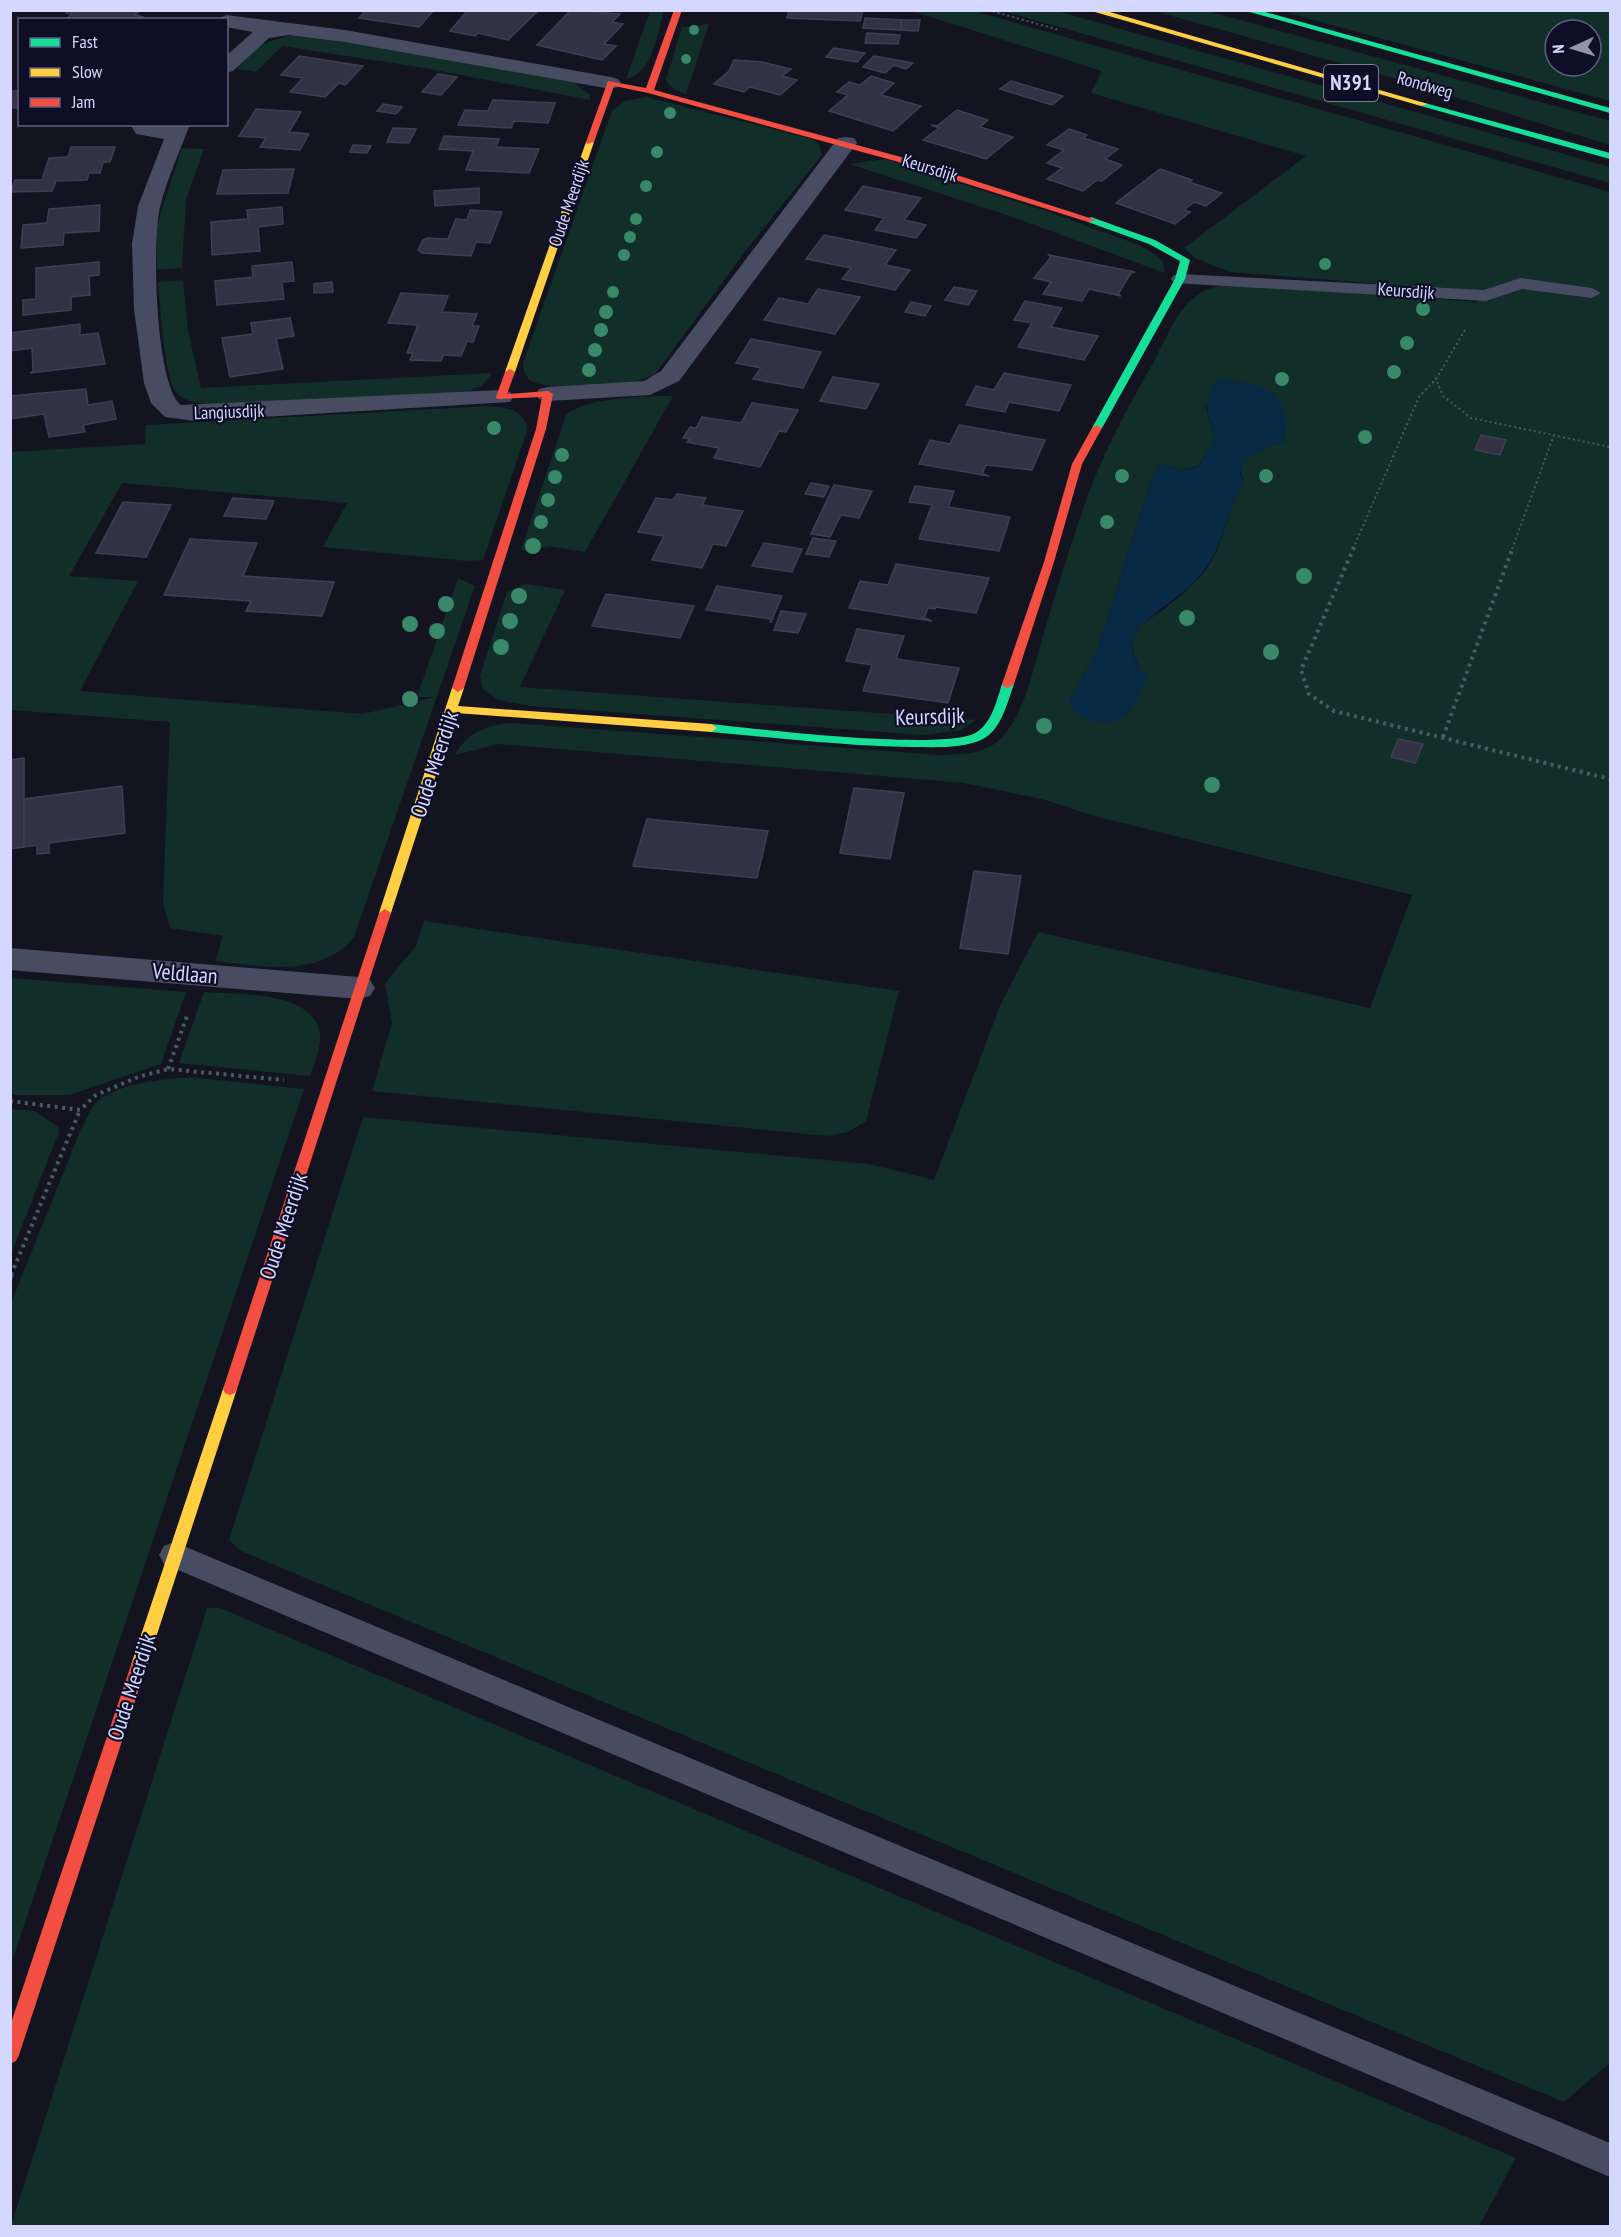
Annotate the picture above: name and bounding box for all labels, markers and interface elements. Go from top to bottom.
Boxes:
legend [18,18,228,126]
north arrow [1543,18,1603,78]
text: Fast [72,30,98,53]
text: N [1548,44,1568,54]
text: Slow [72,60,103,83]
road number: N391 [1324,65,1378,101]
street label: Rondweg [1395,66,1456,103]
text: Jam [71,90,95,113]
street label: Keursdijk [900,148,961,187]
street label: Oude Meerdijk [543,156,594,249]
street label: Keursdijk [1377,277,1435,304]
street label: Langiusdijk [193,399,265,424]
street label: Keursdijk [895,701,966,731]
street label: Oude Meerdijk [404,707,465,821]
street label: Veldlaan [150,956,219,990]
street label: Oude Meerdijk [253,1169,314,1283]
street label: Oude Meerdijk [101,1630,162,1744]

